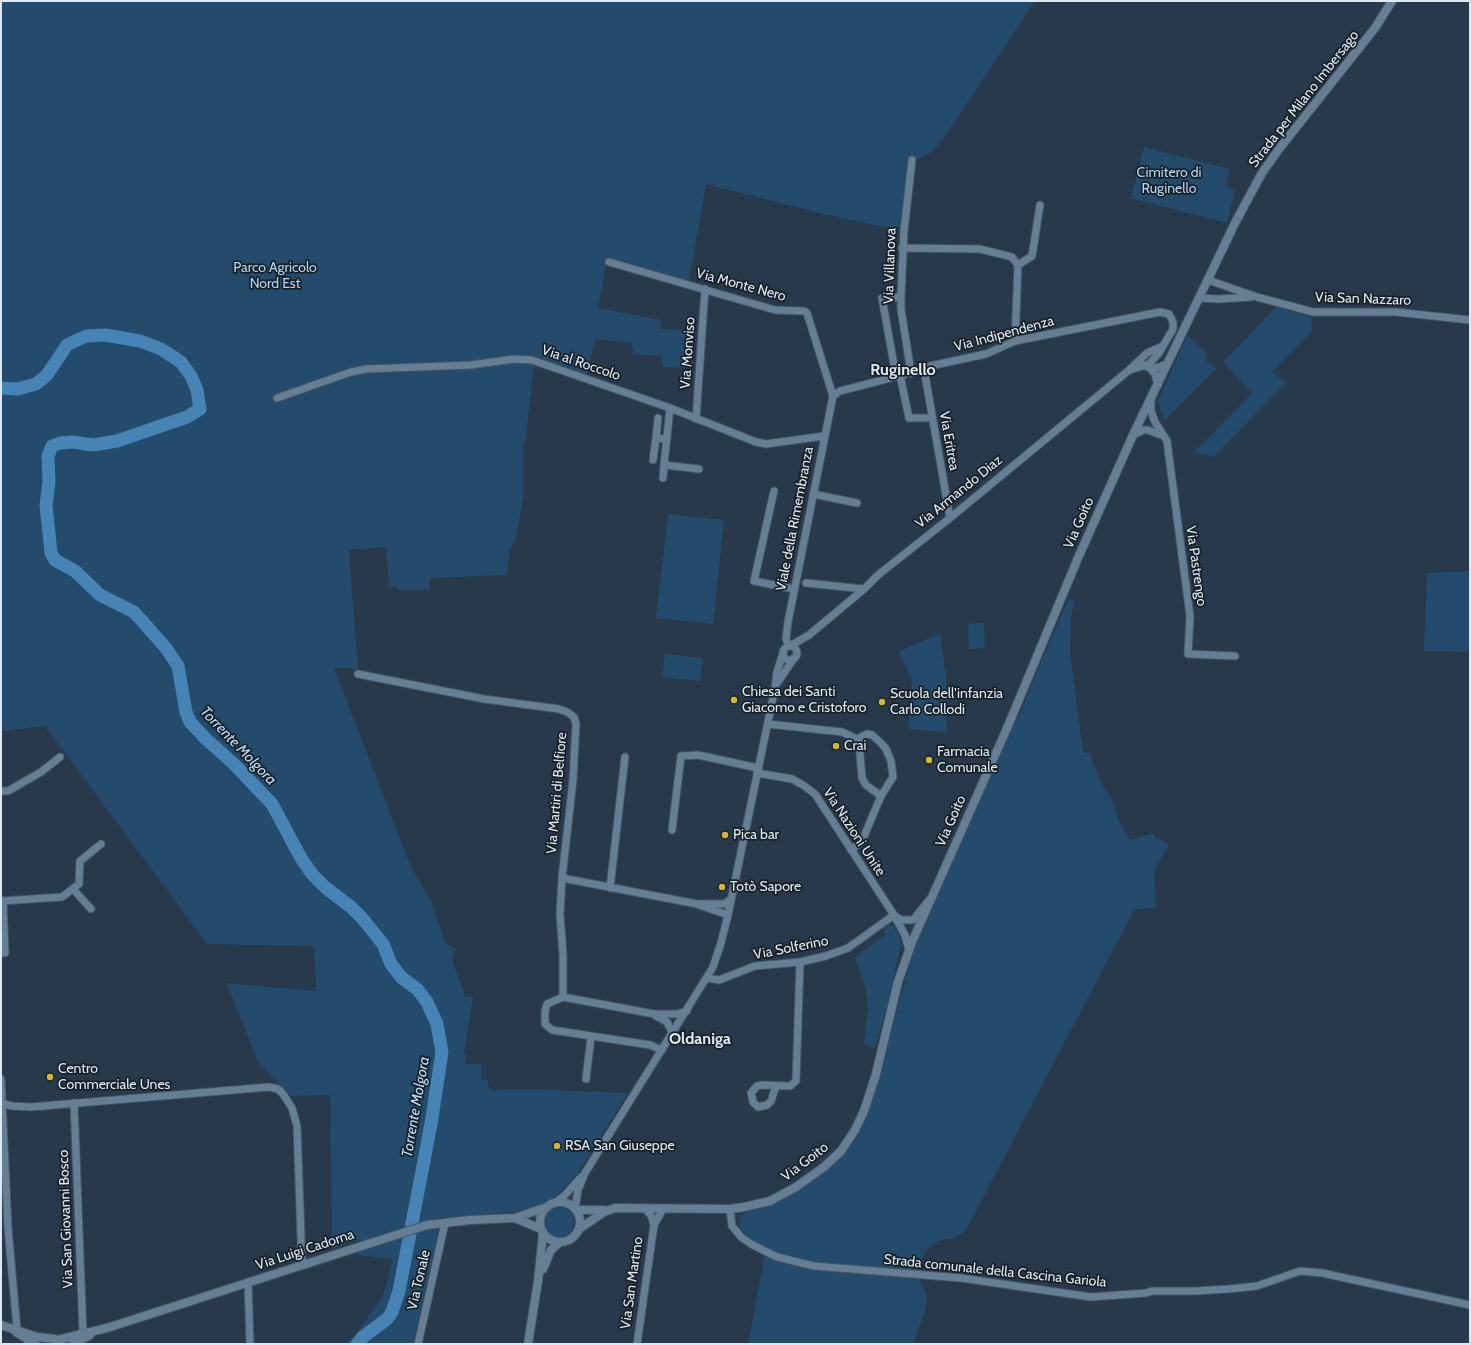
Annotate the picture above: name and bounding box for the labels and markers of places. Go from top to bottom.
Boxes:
place label: Chiesa dei Santi Giacomo e Cristoforo [742,684,867,716]
place label: Scuola dell'infanzia Carlo Collodi [890,686,1003,718]
marker: Chiesa dei Santi Giacomo e Cristoforo [729,695,739,705]
marker: Scuola dell'infanzia Carlo Collodi [877,697,887,707]
place label: Crai [844,738,867,754]
marker: Crai [831,741,841,751]
place label: Farmacia Comunale [937,744,998,776]
marker: Farmacia Comunale [924,755,934,765]
place label: Pica bar [733,827,779,843]
marker: Pica bar [720,830,730,840]
place label: Totò Sapore [730,879,801,895]
marker: Totò Sapore [717,882,727,892]
place label: Centro Commerciale Unes [58,1061,170,1094]
marker: Centro Commerciale Unes [45,1072,55,1082]
place label: RSA San Giuseppe [565,1138,675,1154]
marker: RSA San Giuseppe [552,1141,562,1151]

